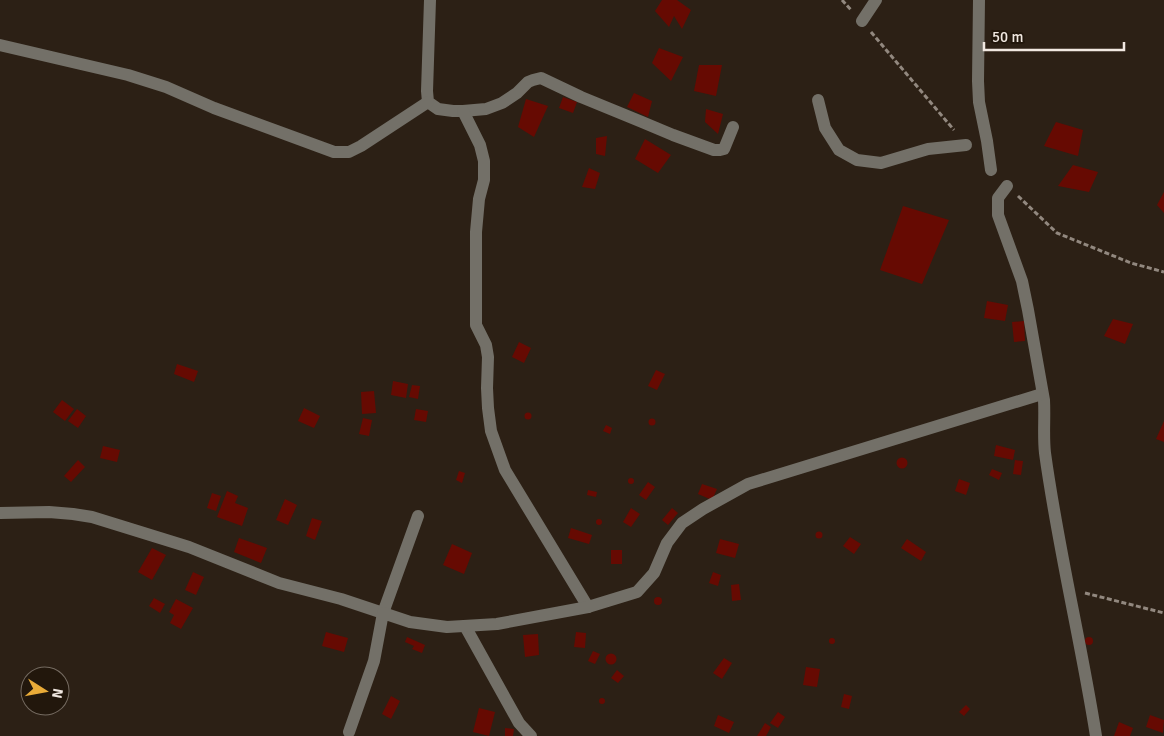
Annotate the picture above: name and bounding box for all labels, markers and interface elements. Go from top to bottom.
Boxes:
scale bar [984,20,1124,52]
text: 50 m [992,28,1023,46]
north arrow [20,666,70,716]
text: N [48,687,67,700]

